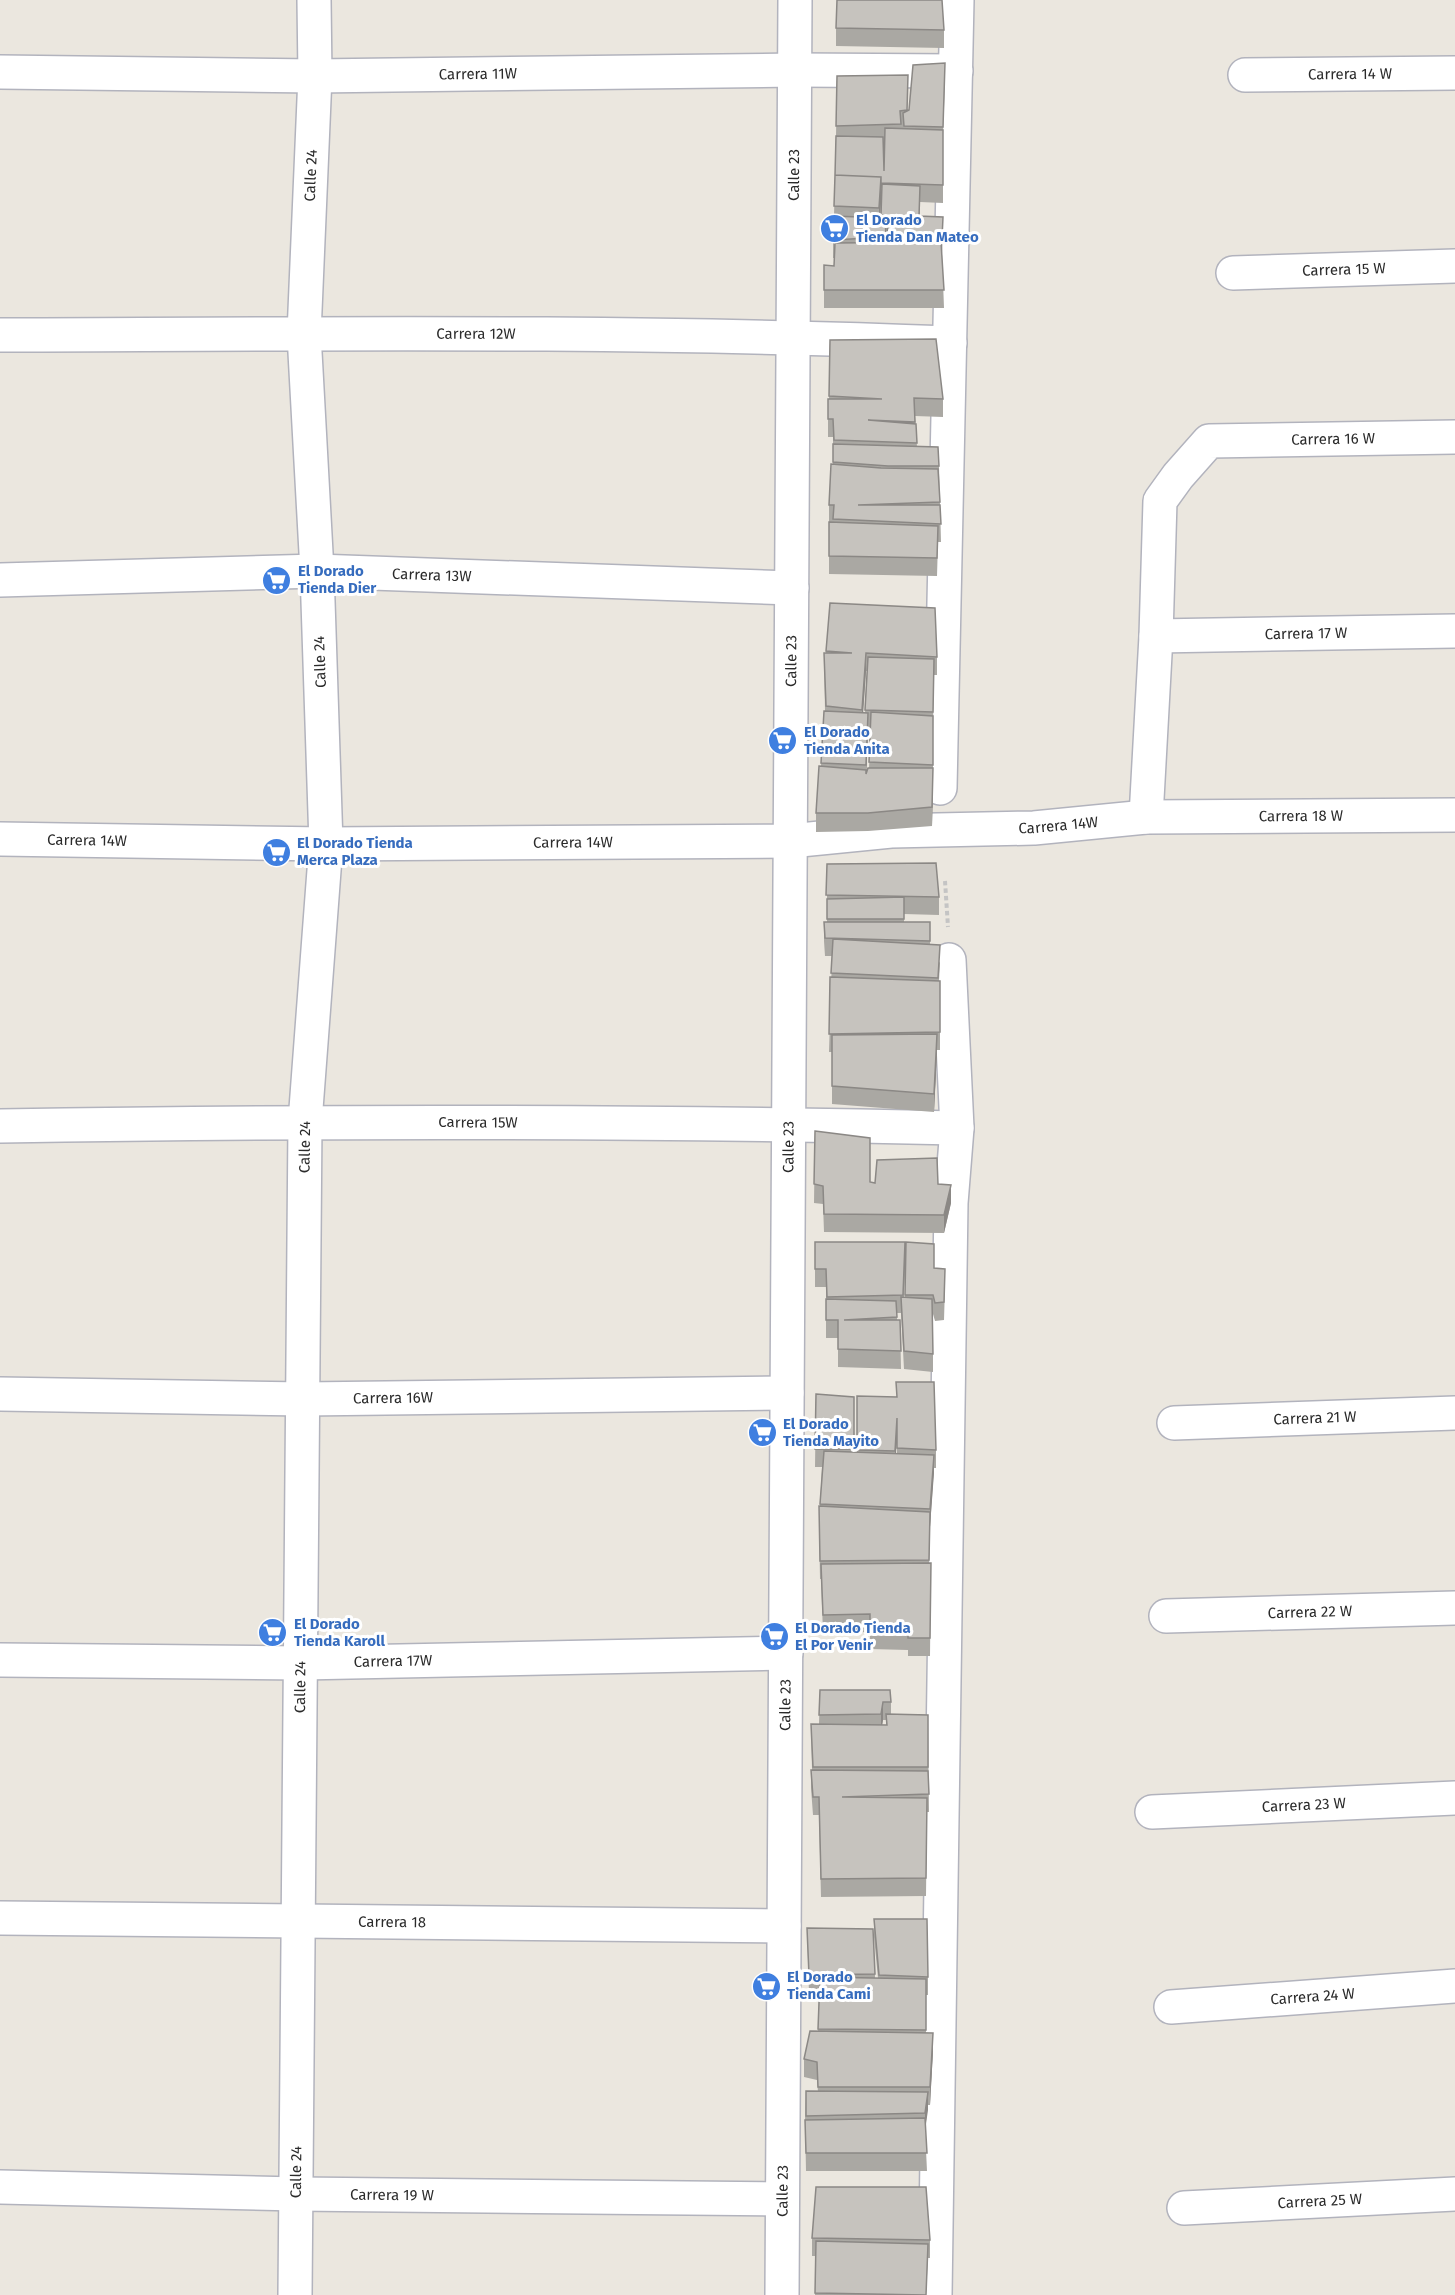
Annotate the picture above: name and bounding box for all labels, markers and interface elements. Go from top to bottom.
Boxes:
street label: Carrera 11W [439,64,518,83]
street label: Carrera 14 W [1308,65,1393,83]
street label: Calle 24 [301,149,321,202]
street label: Calle 23 [785,149,803,201]
place label: El Dorado Tienda Dan Mateo [856,211,979,246]
supermarket icon: El Dorado Tienda Dan Mateo [819,213,851,245]
street label: Carrera 15 W [1302,259,1387,280]
street label: Carrera 12W [436,325,516,343]
street label: Carrera 16 W [1291,429,1376,449]
place label: El Dorado Tienda Dier [298,562,377,597]
supermarket icon: El Dorado Tienda Dier [261,564,293,596]
street label: Carrera 13W [392,565,472,586]
street label: Carrera 17 W [1264,624,1348,643]
street label: Calle 23 [782,635,800,687]
street label: Calle 24 [310,636,330,688]
place label: El Dorado Tienda Anita [804,723,890,758]
supermarket icon: El Dorado Tienda Anita [767,725,799,757]
street label: Carrera 18 W [1259,807,1344,825]
street label: Carrera 14W [1018,813,1100,837]
street label: Carrera 14W [47,831,128,850]
street label: Carrera 14W [533,833,614,852]
place label: El Dorado Tienda Merca Plaza [297,834,413,869]
supermarket icon: El Dorado Tienda Merca Plaza [260,836,292,868]
street label: Carrera 15W [438,1113,518,1132]
street label: Calle 24 [296,1121,314,1173]
street label: Calle 23 [779,1121,798,1173]
street label: Carrera 16W [353,1388,434,1407]
street label: Carrera 21 W [1273,1407,1357,1428]
place label: El Dorado Tienda Mayito [783,1415,879,1450]
supermarket icon: El Dorado Tienda Mayito [746,1417,778,1449]
street label: Carrera 22 W [1267,1602,1353,1622]
place label: El Dorado Tienda Karoll [294,1615,385,1650]
supermarket icon: El Dorado Tienda Karoll [257,1617,289,1649]
place label: El Dorado Tienda El Por Venir [795,1619,911,1654]
supermarket icon: El Dorado Tienda El Por Venir [758,1621,790,1653]
street label: Carrera 17W [353,1651,433,1671]
street label: Calle 24 [291,1661,309,1713]
street label: Calle 23 [776,1679,794,1731]
street label: Carrera 23 W [1261,1794,1347,1816]
street label: Carrera 18 [358,1913,426,1931]
place label: El Dorado Tienda Cami [787,1968,871,2003]
supermarket icon: El Dorado Tienda Cami [750,1970,782,2002]
street label: Carrera 24 W [1270,1984,1356,2009]
street label: Calle 24 [287,2146,305,2198]
street label: Calle 23 [773,2165,792,2217]
street label: Carrera 19 W [350,2186,435,2204]
street label: Carrera 25 W [1277,2190,1363,2212]

